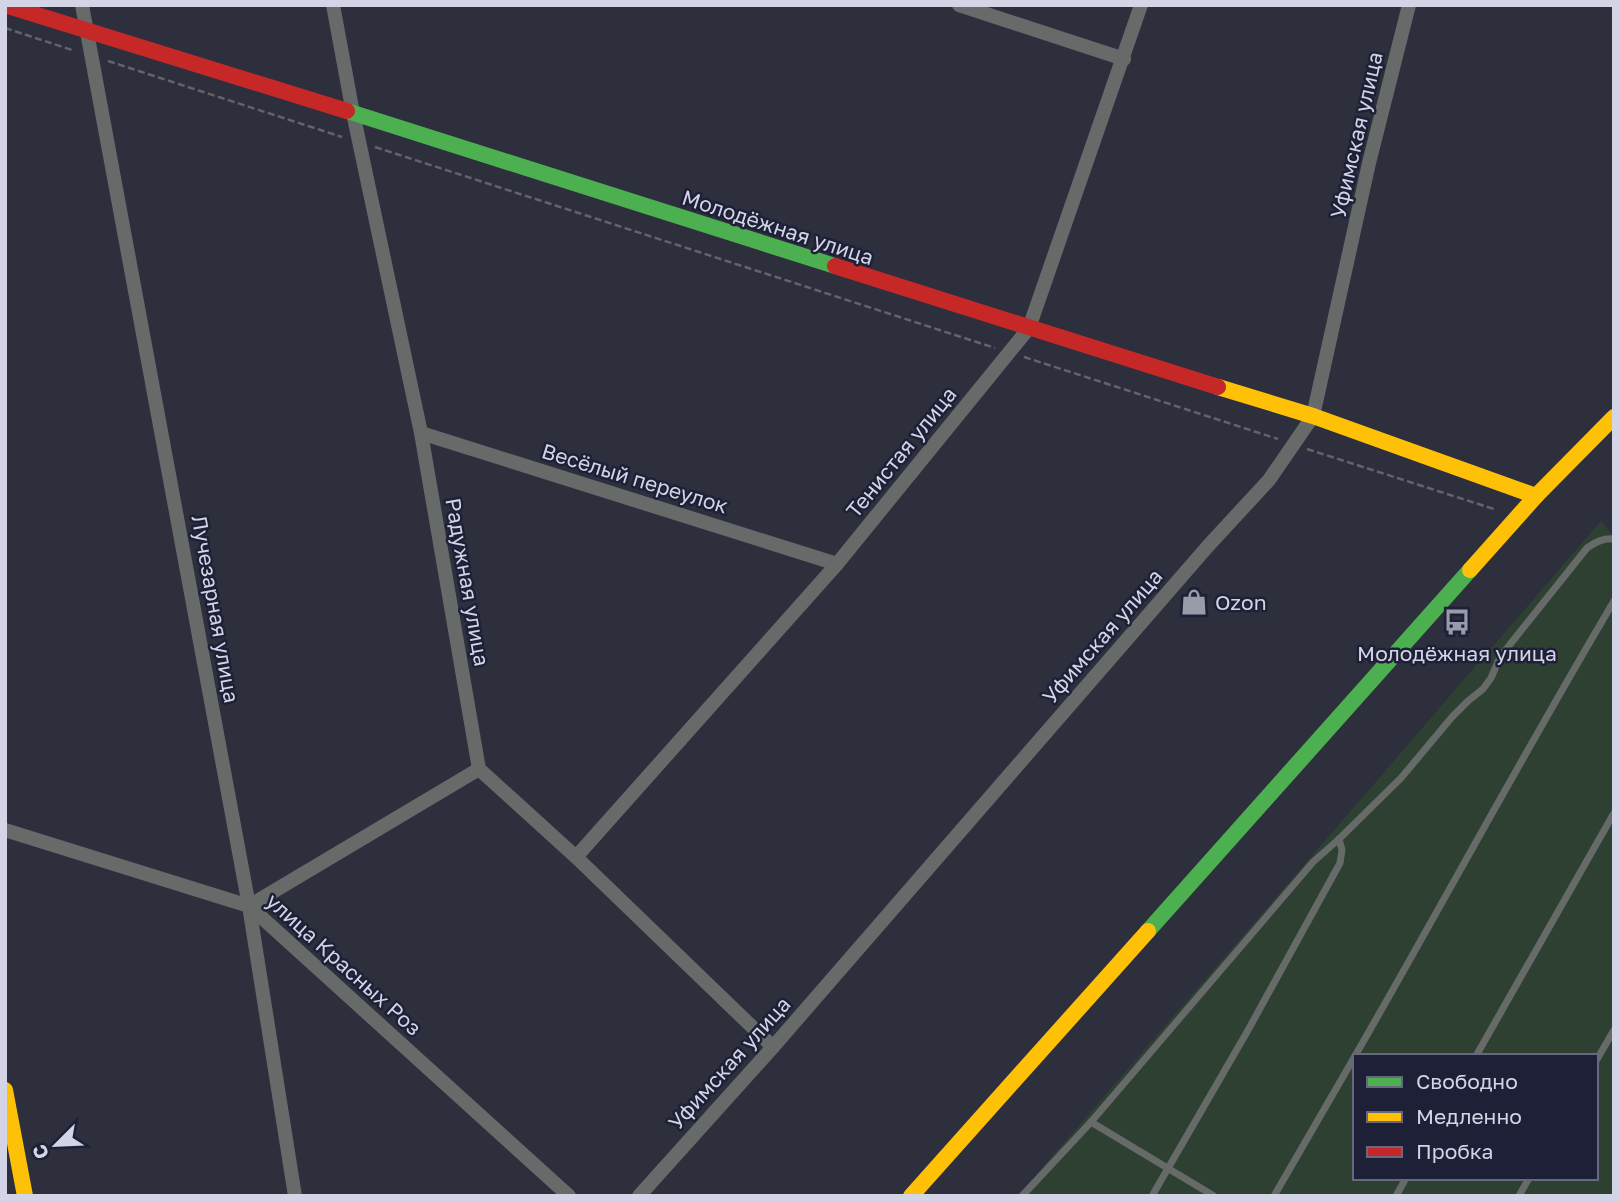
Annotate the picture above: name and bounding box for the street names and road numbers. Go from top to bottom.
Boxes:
street label: Уфимская улица [1324,49,1388,221]
street label: Молодёжная улица [679,184,877,270]
street label: Тенистая улица [840,381,962,523]
street label: Весёлый переулок [539,437,731,519]
street label: Радужная улица [440,496,496,668]
street label: Лучезарная улица [187,513,245,705]
street label: Уфимская улица [1036,563,1168,709]
street label: улица Красных Роз [261,887,427,1041]
street label: Уфимская улица [662,991,796,1135]

